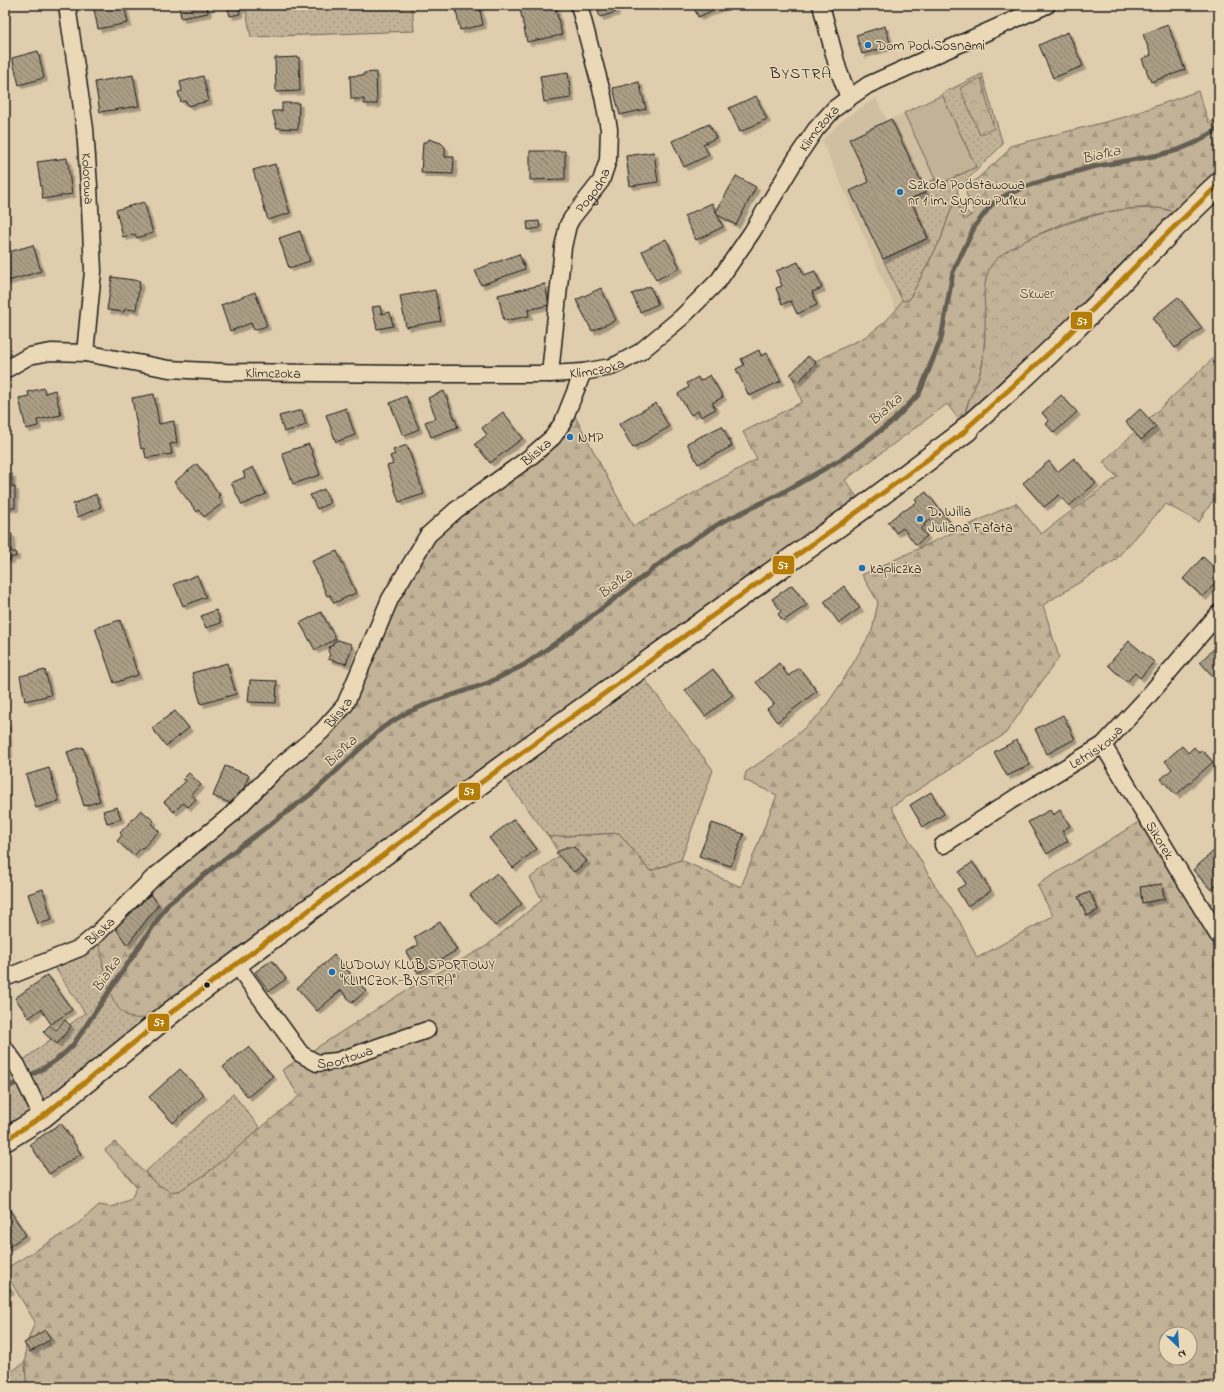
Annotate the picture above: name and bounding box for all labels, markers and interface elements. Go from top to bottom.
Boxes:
place label: Dom Pod Sosnami [875,36,985,57]
marker: Dom Pod Sosnami [863,40,873,50]
district label: BYSTRA [769,62,832,86]
street label: Klimczoka [794,101,845,157]
water label: Białka [1080,140,1124,170]
street label: Kolorowa [75,152,99,205]
street label: Pogodna [571,166,616,218]
place label: Szkoła Podstawowa nr 1 im. Synów Pułku [908,175,1027,213]
marker: Szkoła Podstawowa nr 1 im. Synów Pułku [895,187,905,197]
park label: Skwer [1020,284,1055,305]
line badge: 57 [1070,311,1093,330]
text: 57 [1077,314,1088,330]
street label: Klimczoka [569,353,629,385]
street label: Klimczoka [246,363,301,385]
water label: Białka [864,388,908,431]
place label: NMP [578,428,604,449]
marker: NMP [565,432,575,442]
street label: Bliska [517,434,557,473]
place label: D. Willa Juliana Fałata [927,502,1013,539]
marker: D. Willa Juliana Fałata [915,514,925,524]
line badge: 57 [772,555,795,575]
text: 57 [778,558,789,574]
place label: kapliczka [870,559,922,580]
water label: Białka [593,563,638,604]
marker: kapliczka [857,563,867,573]
street label: Bliska [320,695,359,734]
street label: Letniskowa [1066,721,1129,775]
water label: Białka [319,730,363,773]
line badge: 57 [458,782,481,801]
text: 57 [464,784,475,800]
street label: Sikorek [1139,817,1179,865]
street label: Bliska [80,913,121,952]
water label: Białka [87,952,127,997]
place label: LUDOWY KLUB SPORTOWY "KLIMCZOK-BYSTRA" [340,955,495,992]
marker: LUDOWY KLUB SPORTOWY "KLIMCZOK-BYSTRA" [327,967,337,977]
unlabelled marker [202,980,212,990]
line badge: 57 [147,1013,170,1032]
text: 57 [154,1015,165,1031]
street label: Sportowa [316,1040,376,1075]
north arrow [1158,1326,1198,1366]
text: N [1175,1345,1189,1363]

